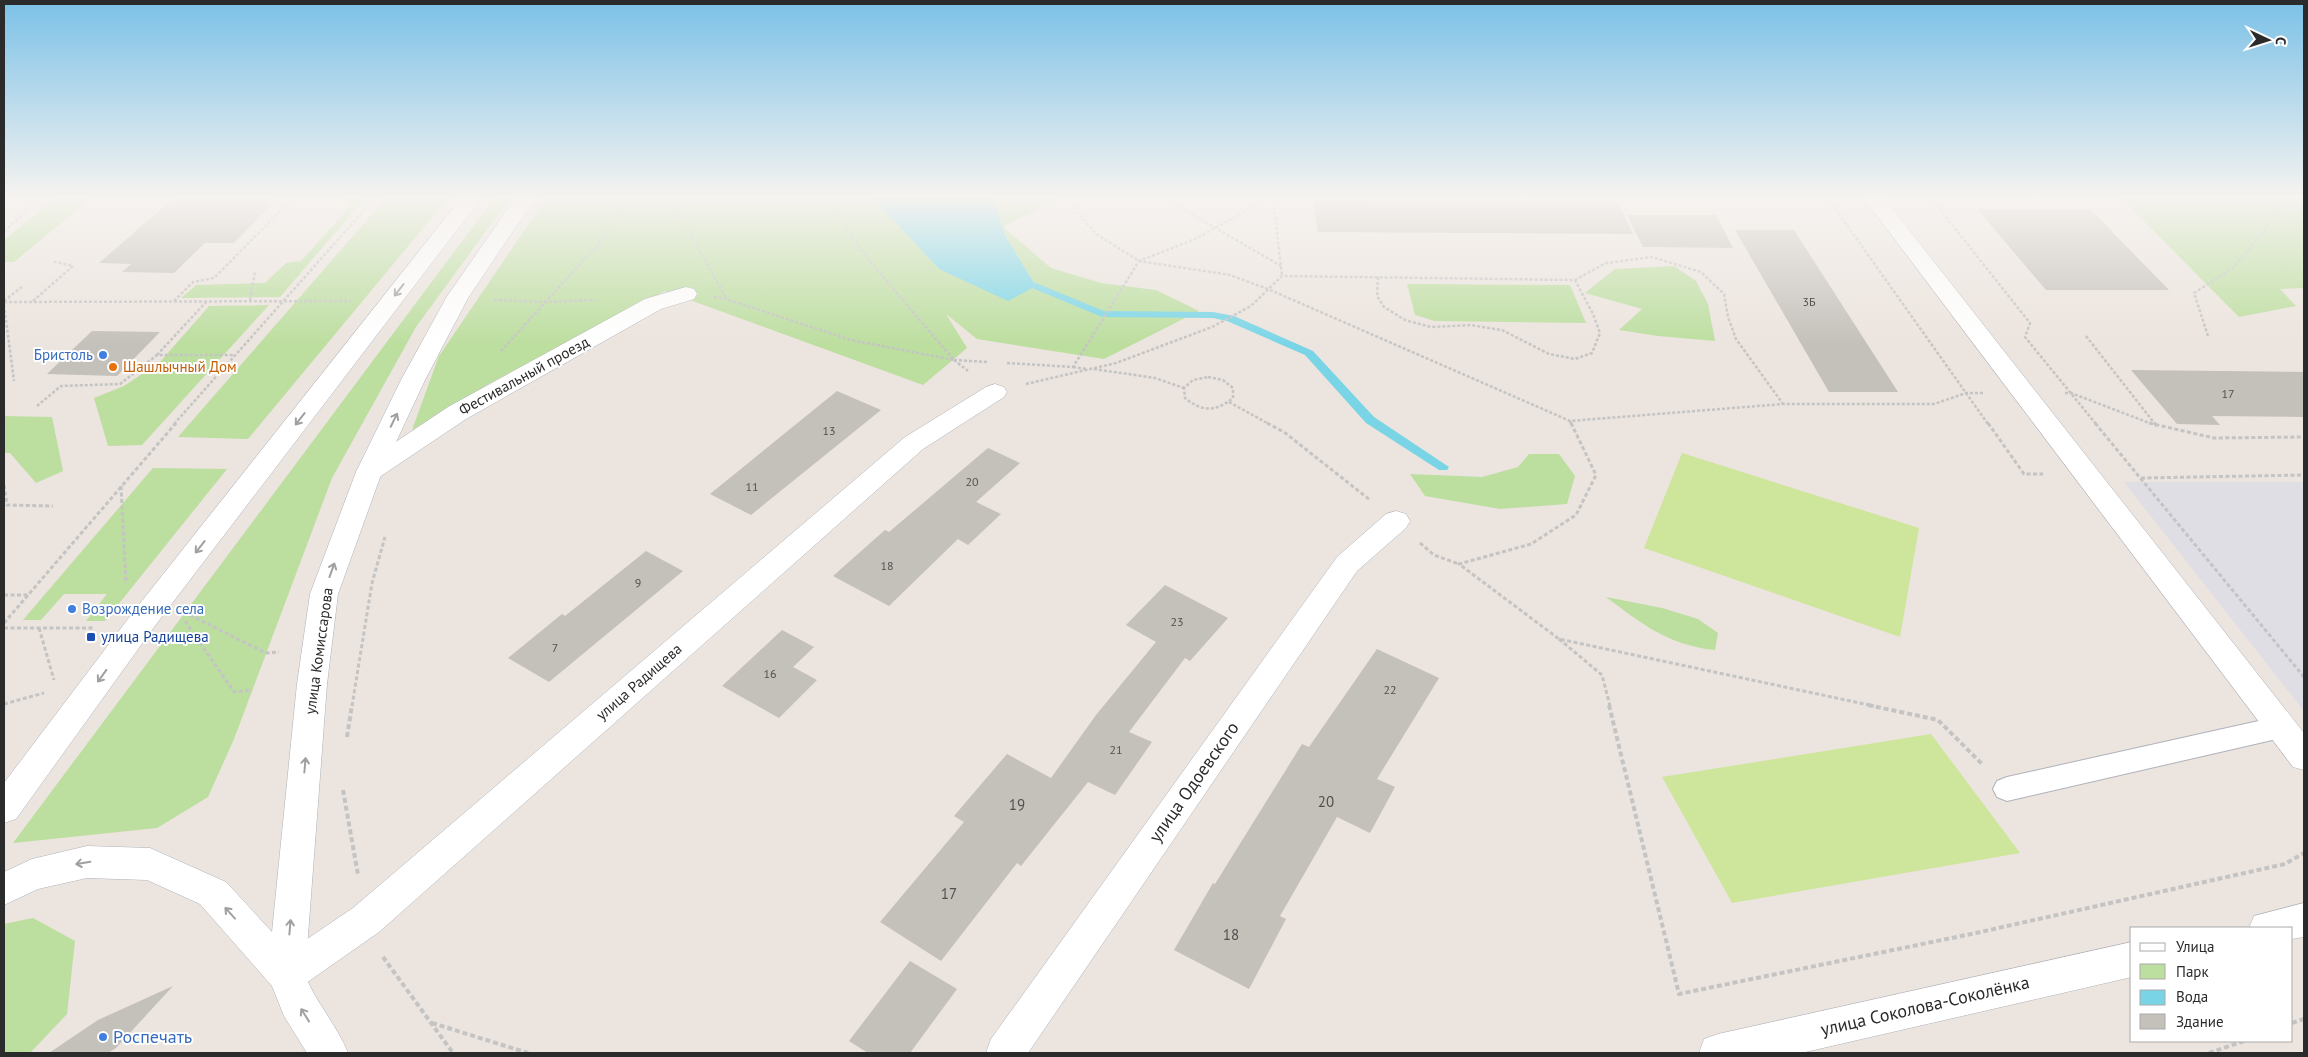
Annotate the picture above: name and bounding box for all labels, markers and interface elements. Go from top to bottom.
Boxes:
north arrow [2243,15,2293,65]
text: С [2272,36,2290,46]
one-way arrow [394,283,405,296]
house number: 3Б [1802,294,1816,309]
street label: Фестивальный проезд [455,332,592,419]
place label: Бристоль [34,345,93,364]
marker: Бристоль [97,349,109,361]
place label: Шашлычный Дом [123,357,237,376]
marker: Шашлычный Дом [107,361,119,373]
house number: 17 [2221,386,2235,401]
one-way arrow [294,412,305,425]
one-way arrow [389,413,399,428]
house number: 13 [822,423,836,438]
house number: 20 [965,474,979,489]
house number: 11 [745,479,759,494]
one-way arrow [195,540,205,554]
house number: 18 [880,558,894,573]
one-way arrow [328,563,337,578]
house number: 9 [635,575,641,590]
street label: улица Комиссарова [300,586,337,716]
place label: Возрождение села [82,599,204,618]
marker: Возрождение села [66,603,78,615]
house number: 23 [1170,614,1184,629]
place label: улица Радищева [101,627,209,646]
marker: улица Радищева [85,631,97,643]
street label: улица Радищева [592,639,686,724]
house number: 7 [552,640,558,655]
house number: 16 [763,666,777,681]
one-way arrow [96,669,107,682]
house number: 22 [1383,682,1397,697]
street label: улица Одоевского [1143,717,1244,846]
house number: 21 [1109,742,1123,757]
one-way arrow [300,757,310,773]
house number: 20 [1318,792,1334,811]
house number: 19 [1009,795,1025,814]
one-way arrow [76,859,92,869]
house number: 17 [941,884,957,903]
one-way arrow [224,906,236,919]
one-way arrow [286,919,295,935]
house number: 18 [1223,925,1239,944]
legend [2130,927,2293,1042]
text: Улица [2176,937,2214,956]
text: Парк [2176,962,2209,981]
street label: улица Соколова-Соколёнка [1818,970,2032,1041]
text: Вода [2176,987,2208,1006]
one-way arrow [300,1009,310,1023]
text: Здание [2176,1012,2224,1031]
place label: Роспечать [113,1025,192,1048]
marker: Роспечать [97,1031,109,1043]

